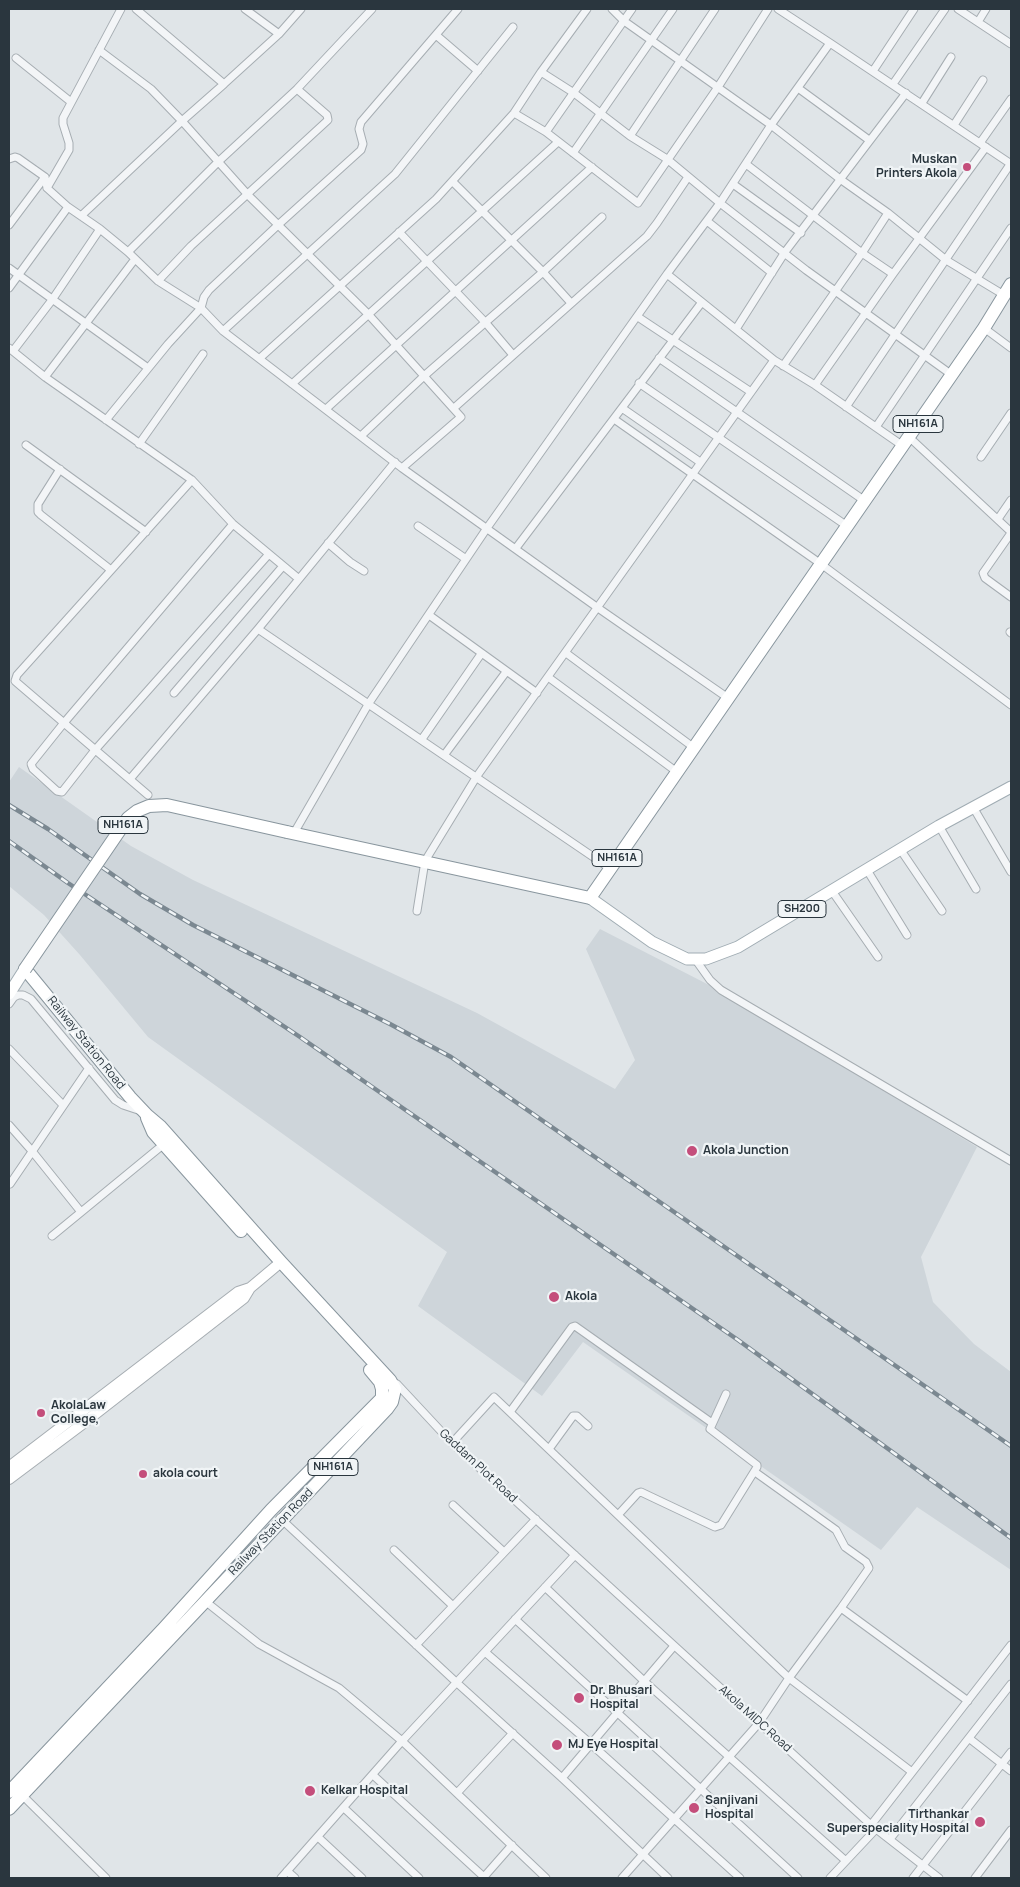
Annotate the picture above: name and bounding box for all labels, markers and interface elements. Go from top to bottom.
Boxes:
place label: Muskan Printers Akola [876,153,957,181]
marker: Muskan Printers Akola [961,161,973,173]
road number: NH161A [893,416,943,432]
road number: NH161A [98,816,148,834]
road number: NH161A [592,850,642,866]
road number: SH200 [778,901,826,918]
street label: Railway Station Road [44,994,128,1092]
marker: Akola Junction [685,1144,699,1158]
place label: Akola Junction [703,1144,789,1158]
marker: Akola [547,1290,561,1304]
place label: Akola [565,1290,597,1304]
place label: AkolaLaw College, [51,1399,106,1427]
marker: AkolaLaw College, [35,1407,47,1419]
street label: Gaddam Plot Road [436,1426,520,1506]
road number: NH161A [308,1458,358,1475]
place label: akola court [153,1467,218,1481]
marker: akola court [137,1468,149,1480]
street label: Railway Station Road [226,1486,316,1578]
street label: Akola MIDC Road [716,1683,794,1755]
place label: Dr. Bhusari Hospital [590,1684,652,1712]
marker: Dr. Bhusari Hospital [572,1691,586,1705]
marker: MJ Eye Hospital [550,1738,564,1752]
place label: MJ Eye Hospital [568,1738,658,1752]
marker: Kelkar Hospital [303,1784,317,1798]
place label: Kelkar Hospital [321,1784,408,1798]
place label: Sanjivani Hospital [705,1794,758,1822]
marker: Sanjivani Hospital [687,1801,701,1815]
place label: Tirthankar Superspeciality Hospital [827,1808,969,1836]
marker: Tirthankar Superspeciality Hospital [973,1815,987,1829]

